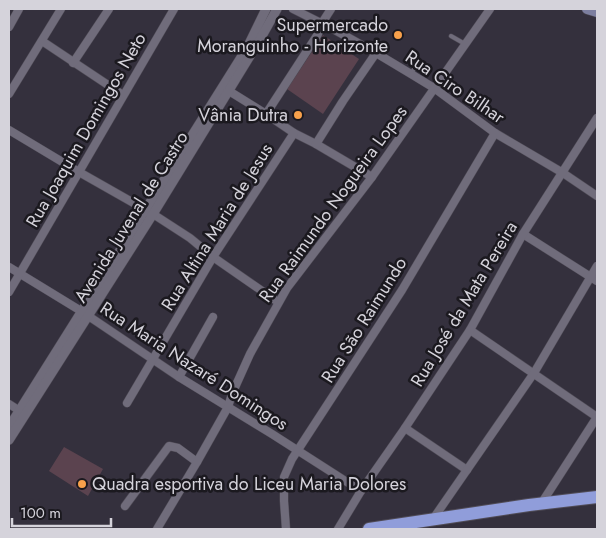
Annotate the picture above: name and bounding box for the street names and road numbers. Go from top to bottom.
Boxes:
street label: Rua Joaquim Domingos Neto [20,28,152,232]
street label: Rua Ciro Bilhar [400,44,511,130]
street label: Rua Raimundo Nogueira Lopes [253,100,413,308]
street label: Avenida Juvenal de Castro [68,126,195,308]
street label: Rua Altina Maria de Jesus [155,138,279,316]
street label: Rua José da Mata Pereira [404,216,524,392]
street label: Rua São Raimundo [315,252,413,388]
street label: Rua Maria Nazaré Domingos [95,295,293,437]

